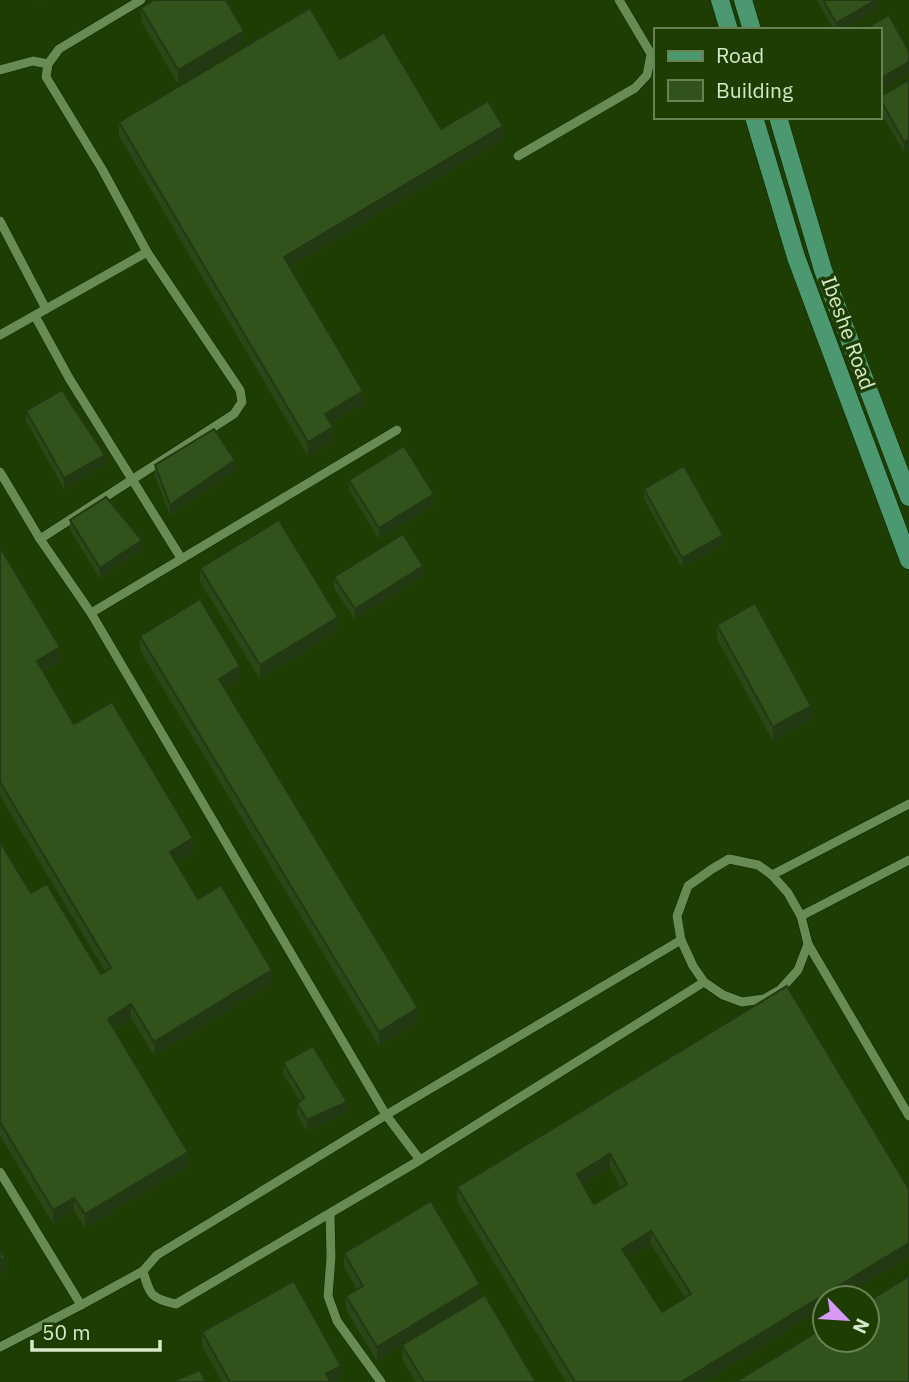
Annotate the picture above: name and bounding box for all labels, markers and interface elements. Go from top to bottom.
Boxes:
legend [654,28,881,119]
text: Road [716,41,764,69]
text: Building [716,76,793,104]
street label: Ibeshe Road [815,272,882,393]
north arrow [811,1284,881,1354]
scale bar [32,1308,159,1352]
text: N [848,1315,875,1337]
text: 50 m [42,1318,91,1346]

